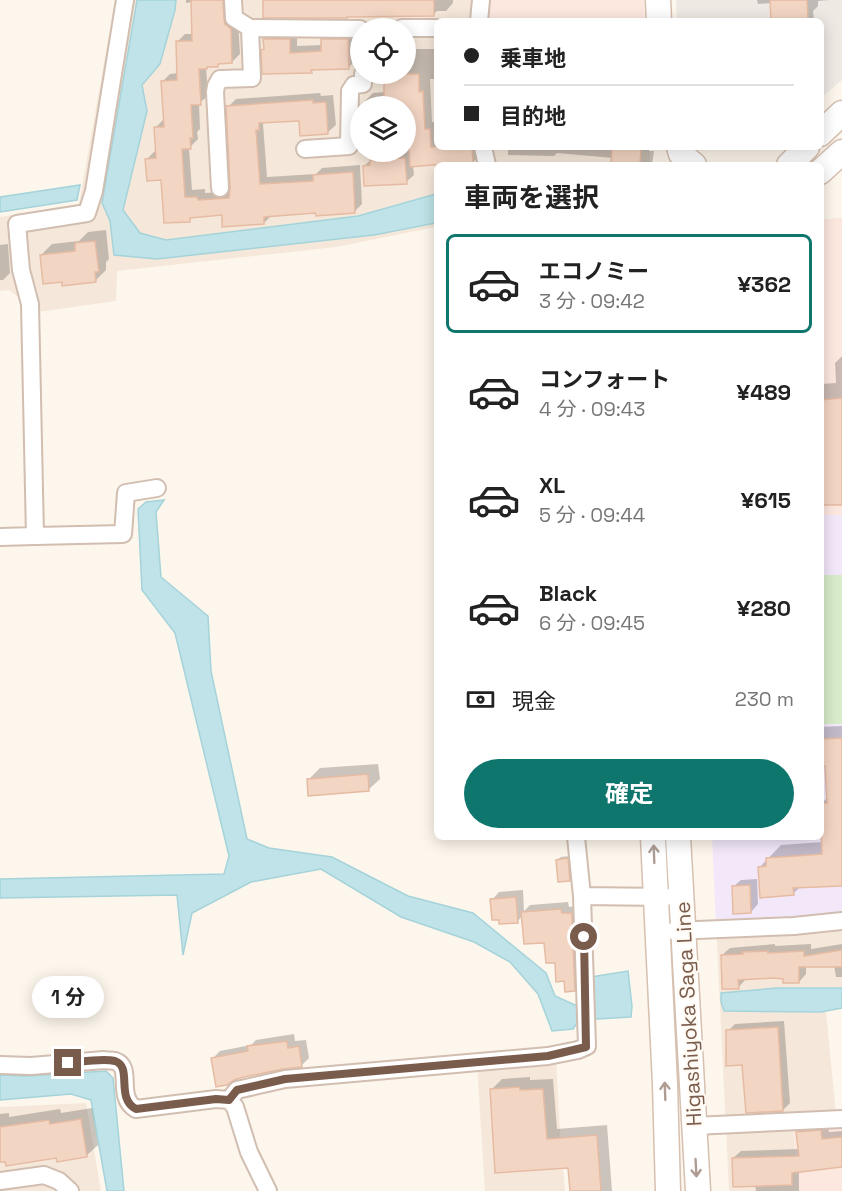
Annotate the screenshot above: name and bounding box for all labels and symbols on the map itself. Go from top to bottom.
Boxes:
one-way arrow [648,844,659,864]
street label: Higashiyoka Saga Line [669,901,707,1127]
route start [570,923,597,950]
callout: 1 分 [32,976,104,1018]
route end [54,1049,81,1076]
one-way arrow [659,1081,670,1101]
one-way arrow [691,1158,702,1177]

